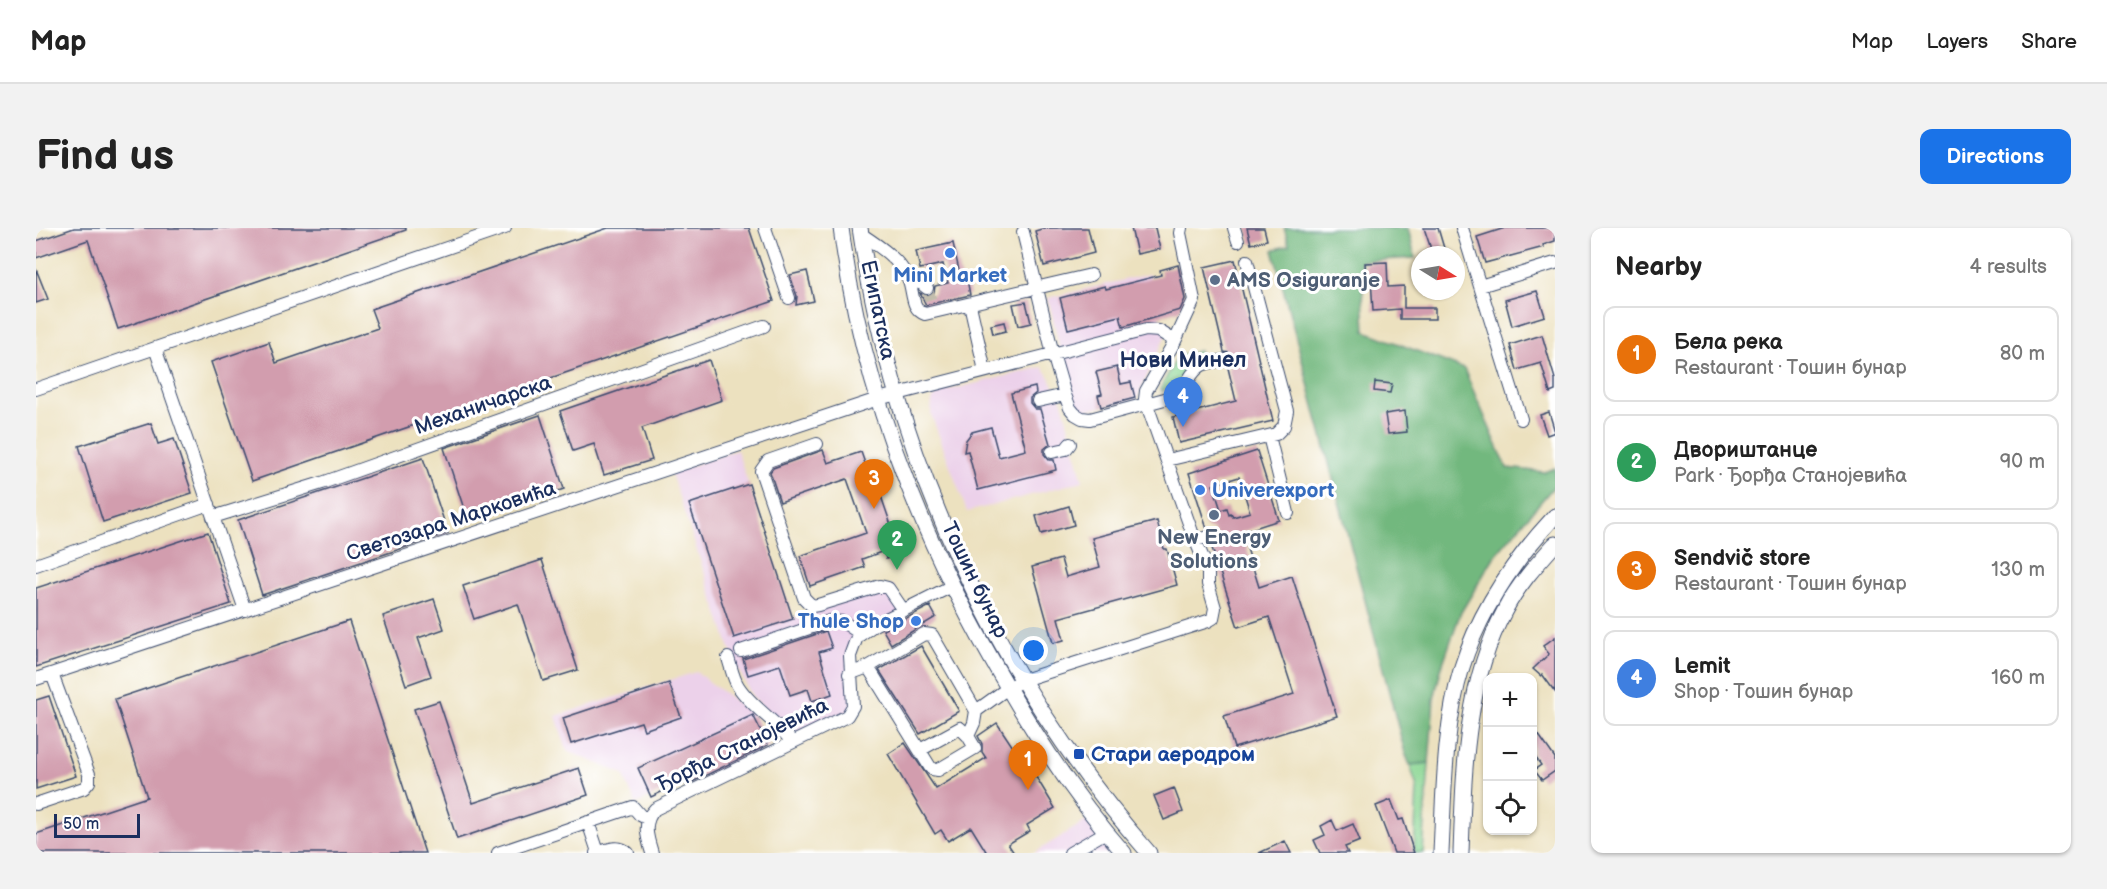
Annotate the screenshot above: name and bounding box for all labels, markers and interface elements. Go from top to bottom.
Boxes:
text: Map [30,25,86,58]
text: Map [1851,29,1893,54]
text: Layers [1926,29,1988,54]
text: Share [2021,29,2077,54]
button: Directions [1920,129,2071,184]
text: Find us [36,131,174,182]
marker: Mini Market [943,246,957,260]
north arrow [1411,246,1465,300]
text: Nearby [1615,252,1702,283]
text: 4 results [1969,255,2047,279]
street label: Египатска [855,258,901,363]
place label: Mini Market [893,263,1007,288]
place label: AMS Osiguranje [1226,268,1380,293]
marker: AMS Osiguranje [1208,273,1222,287]
text: Бела река [1674,329,1782,356]
text: 1 [1632,342,1641,366]
text: 80 m [2000,342,2045,366]
district label: Нови Минел [1119,347,1247,374]
text: Restaurant · Тошин бунар [1674,356,1907,380]
street label: Механичарска [411,370,555,440]
pin: 4 [1164,378,1202,427]
text: Двориштанце [1674,437,1818,464]
text: 2 [1631,450,1642,474]
text: 90 m [2000,450,2045,474]
pin: 3 [854,460,894,509]
text: Park · Ђорђа Станојевића [1674,464,1907,488]
street label: Светозара Марковића [343,475,559,567]
place label: Univerexport [1212,478,1334,503]
marker: Univerexport [1193,483,1207,497]
marker: New Energy Solutions [1207,508,1221,522]
street label: Тошин бунар [936,518,1014,642]
pin: 2 [878,520,916,570]
place label: New Energy Solutions [1157,525,1271,574]
text: Sendvič store [1674,545,1811,572]
text: 3 [1631,558,1642,582]
text: 130 m [1991,558,2045,582]
text: Restaurant · Тошин бунар [1674,572,1907,596]
place label: Thule Shop [798,609,904,634]
marker: Thule Shop [909,614,923,628]
your location [1019,636,1048,665]
text: Lemit [1674,653,1730,680]
text: 4 [1631,666,1642,690]
text: 160 m [1991,666,2045,690]
map controls [1483,673,1537,835]
button: + [1483,673,1537,727]
text: Shop · Тошин бунар [1674,680,1853,704]
street label: Ђорђа Станојевића [652,692,833,798]
button: − [1483,727,1537,781]
pin: 1 [1008,740,1048,790]
place label: Стари аеродром [1091,742,1255,767]
marker: Стари аеродром [1072,747,1086,761]
button: locate [1483,781,1537,835]
scale bar [54,811,140,838]
text: 50 m [63,815,99,834]

